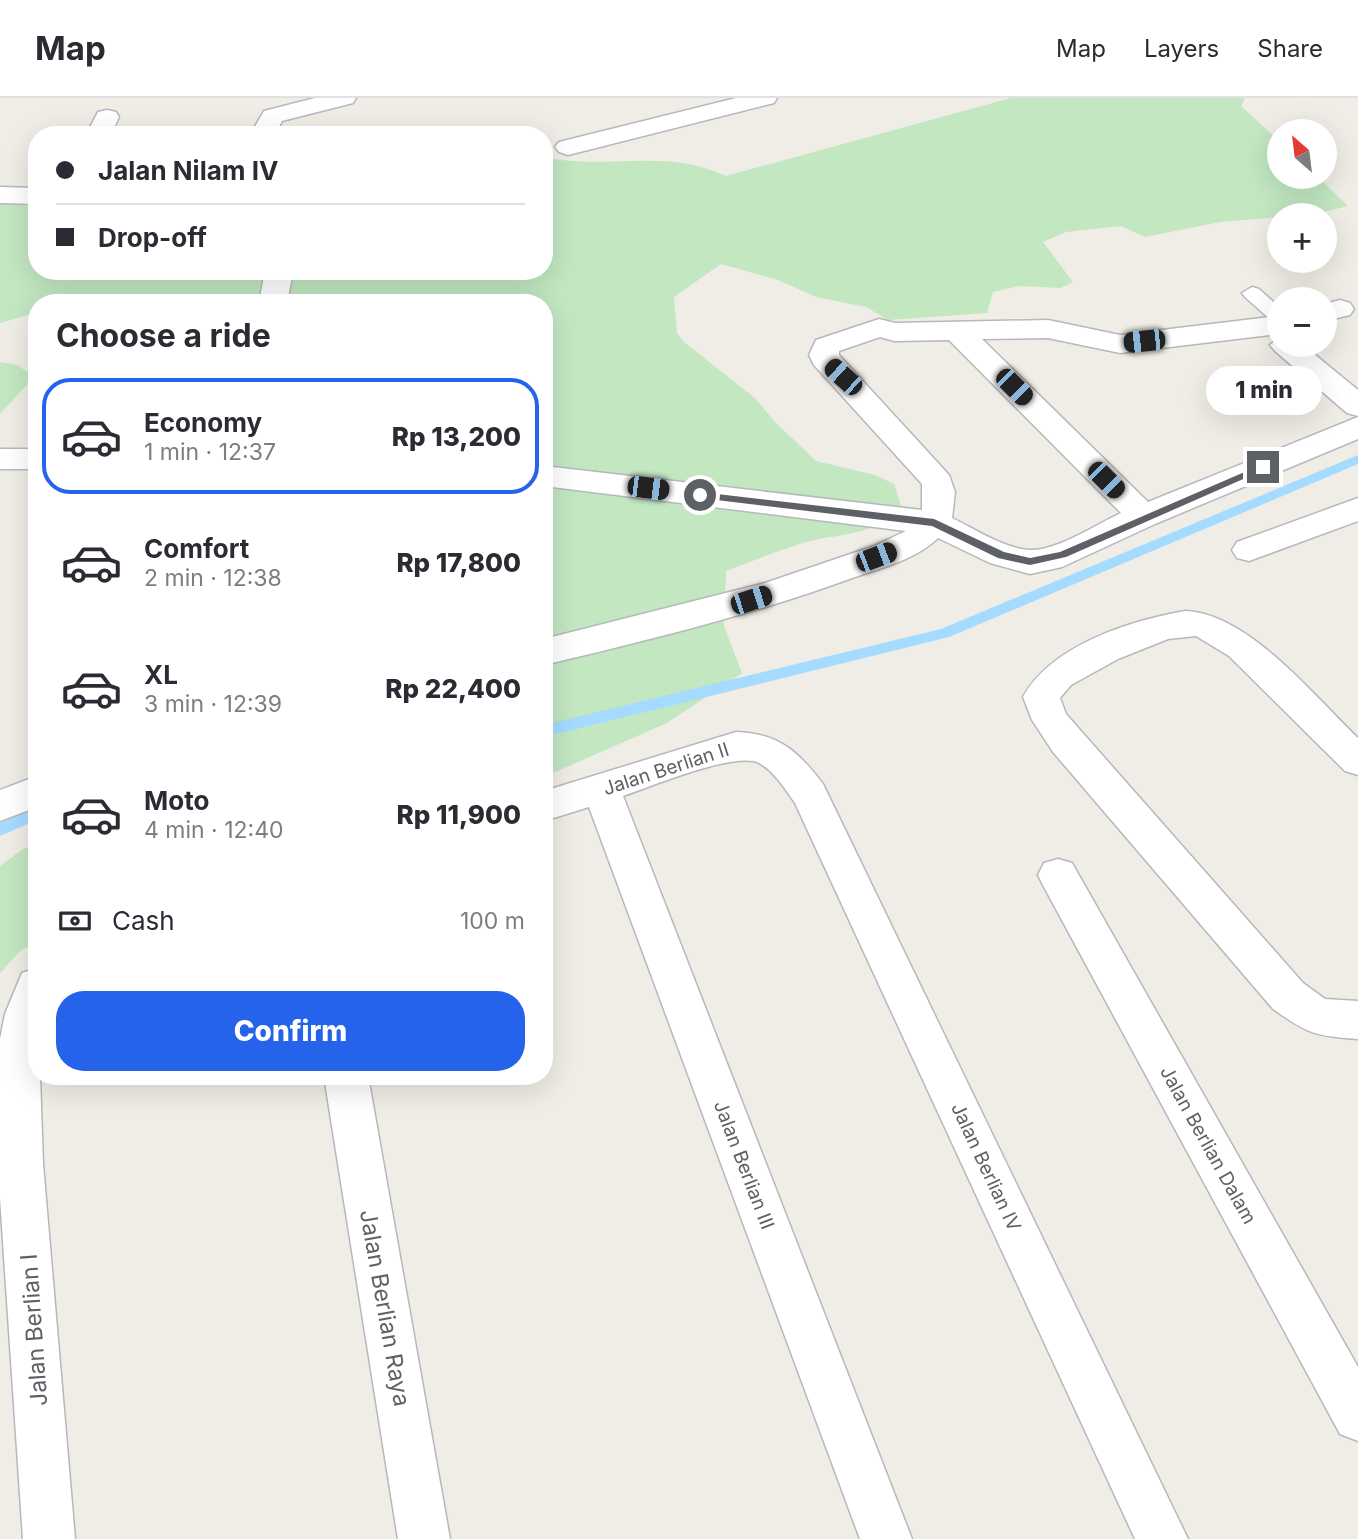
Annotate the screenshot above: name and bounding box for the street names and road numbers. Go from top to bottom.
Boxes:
street label: Jalan Berlian II [600,738,732,800]
street label: Jalan Berlian Dalam [1155,1062,1261,1228]
street label: Jalan Berlian III [709,1097,779,1233]
street label: Jalan Berlian IV [946,1099,1026,1235]
street label: Jalan Berlian Raya [354,1207,416,1409]
street label: Jalan Berlian I [15,1253,53,1407]

